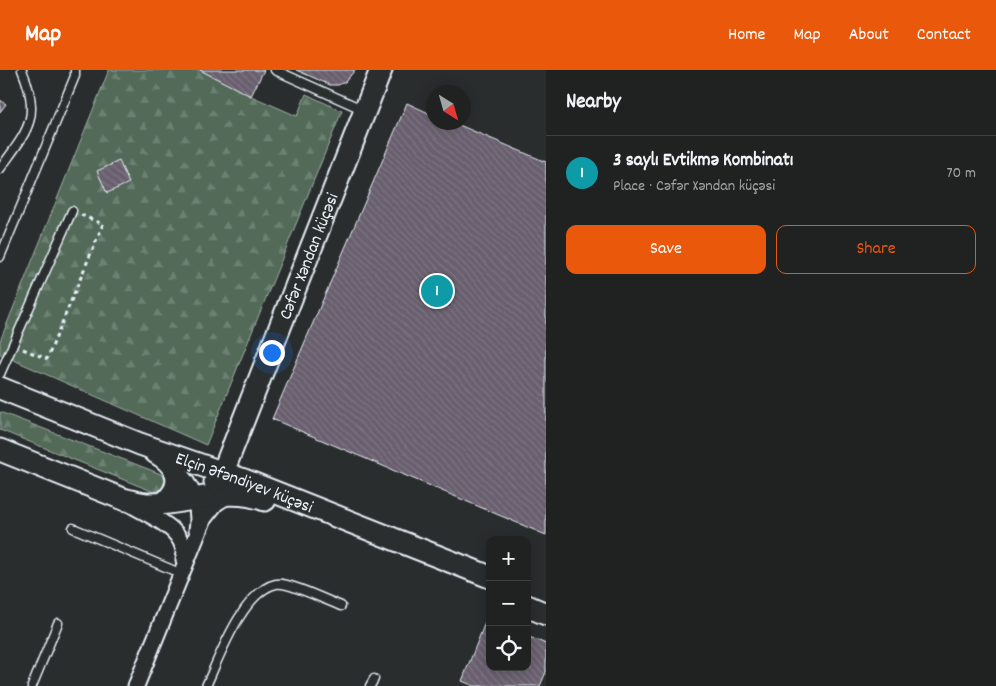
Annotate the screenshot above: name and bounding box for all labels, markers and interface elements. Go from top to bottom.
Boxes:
text: Map [25,18,61,52]
text: Home [728,23,765,48]
text: Map [793,23,821,48]
text: About [849,23,889,48]
text: Contact [917,23,971,48]
north arrow [426,85,471,130]
text: Nearby [566,88,621,118]
text: 3 saylı Evtikmə Kombinatı [613,148,793,175]
text: 1 [580,162,584,185]
text: 70 m [946,162,976,185]
text: Place · Cəfər Xəndan küçəsi [613,175,775,198]
street label: Cəfər Xəndan küçəsi [274,190,346,324]
button: Save [566,225,766,274]
button: Share [776,225,976,274]
pin: 1 [421,272,453,310]
your location [259,340,285,366]
street label: Elçin Əfəndiyev küçəsi [172,447,316,521]
map controls [486,536,531,671]
button: + [486,536,531,581]
button: − [486,581,531,626]
button: locate [486,626,531,671]

